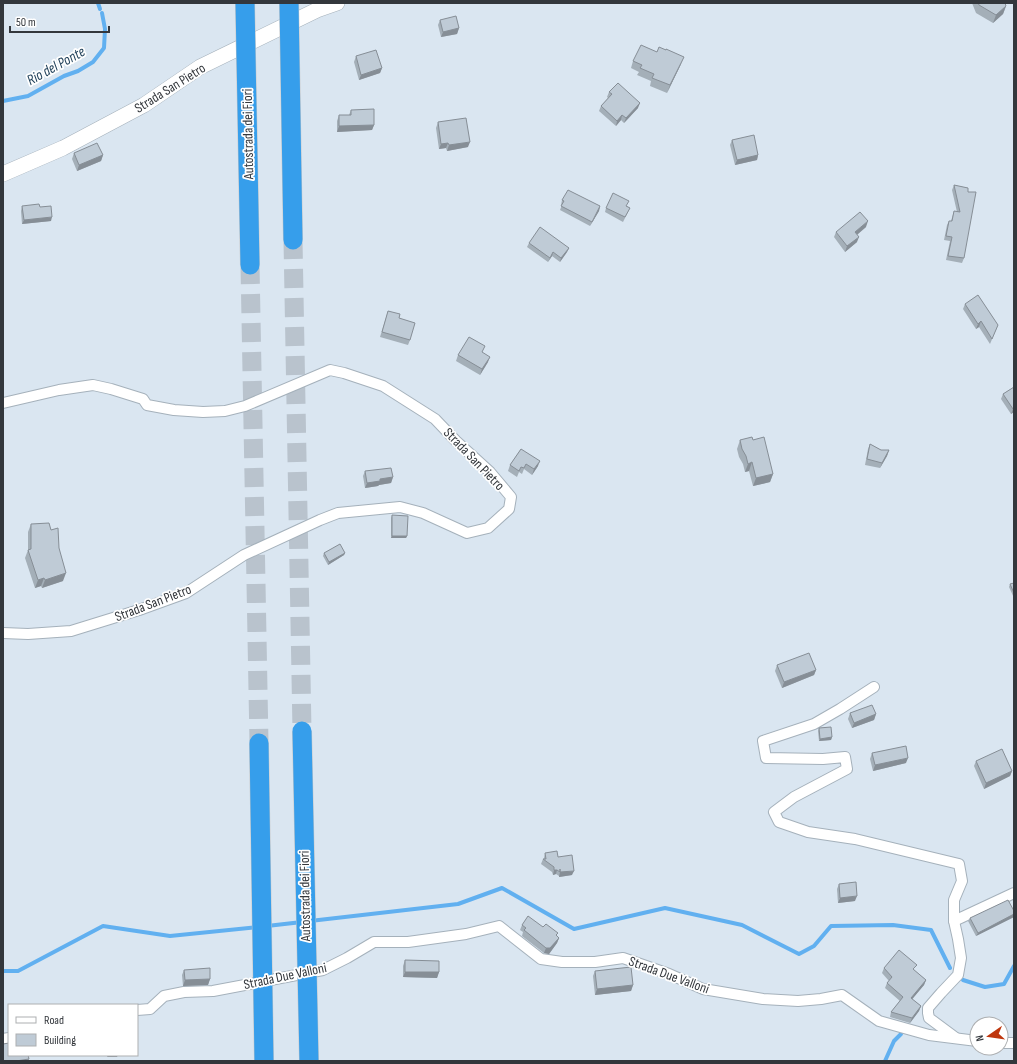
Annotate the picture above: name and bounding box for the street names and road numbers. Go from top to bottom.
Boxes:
street label: Strada San Pietro [131,59,209,117]
street label: Autostrada dei Fiori [239,89,257,180]
street label: Strada San Pietro [440,424,508,494]
street label: Strada San Pietro [112,581,194,625]
street label: Autostrada dei Fiori [296,851,314,942]
street label: Strada Due Valloni [626,953,712,997]
street label: Strada Due Valloni [242,959,328,993]

